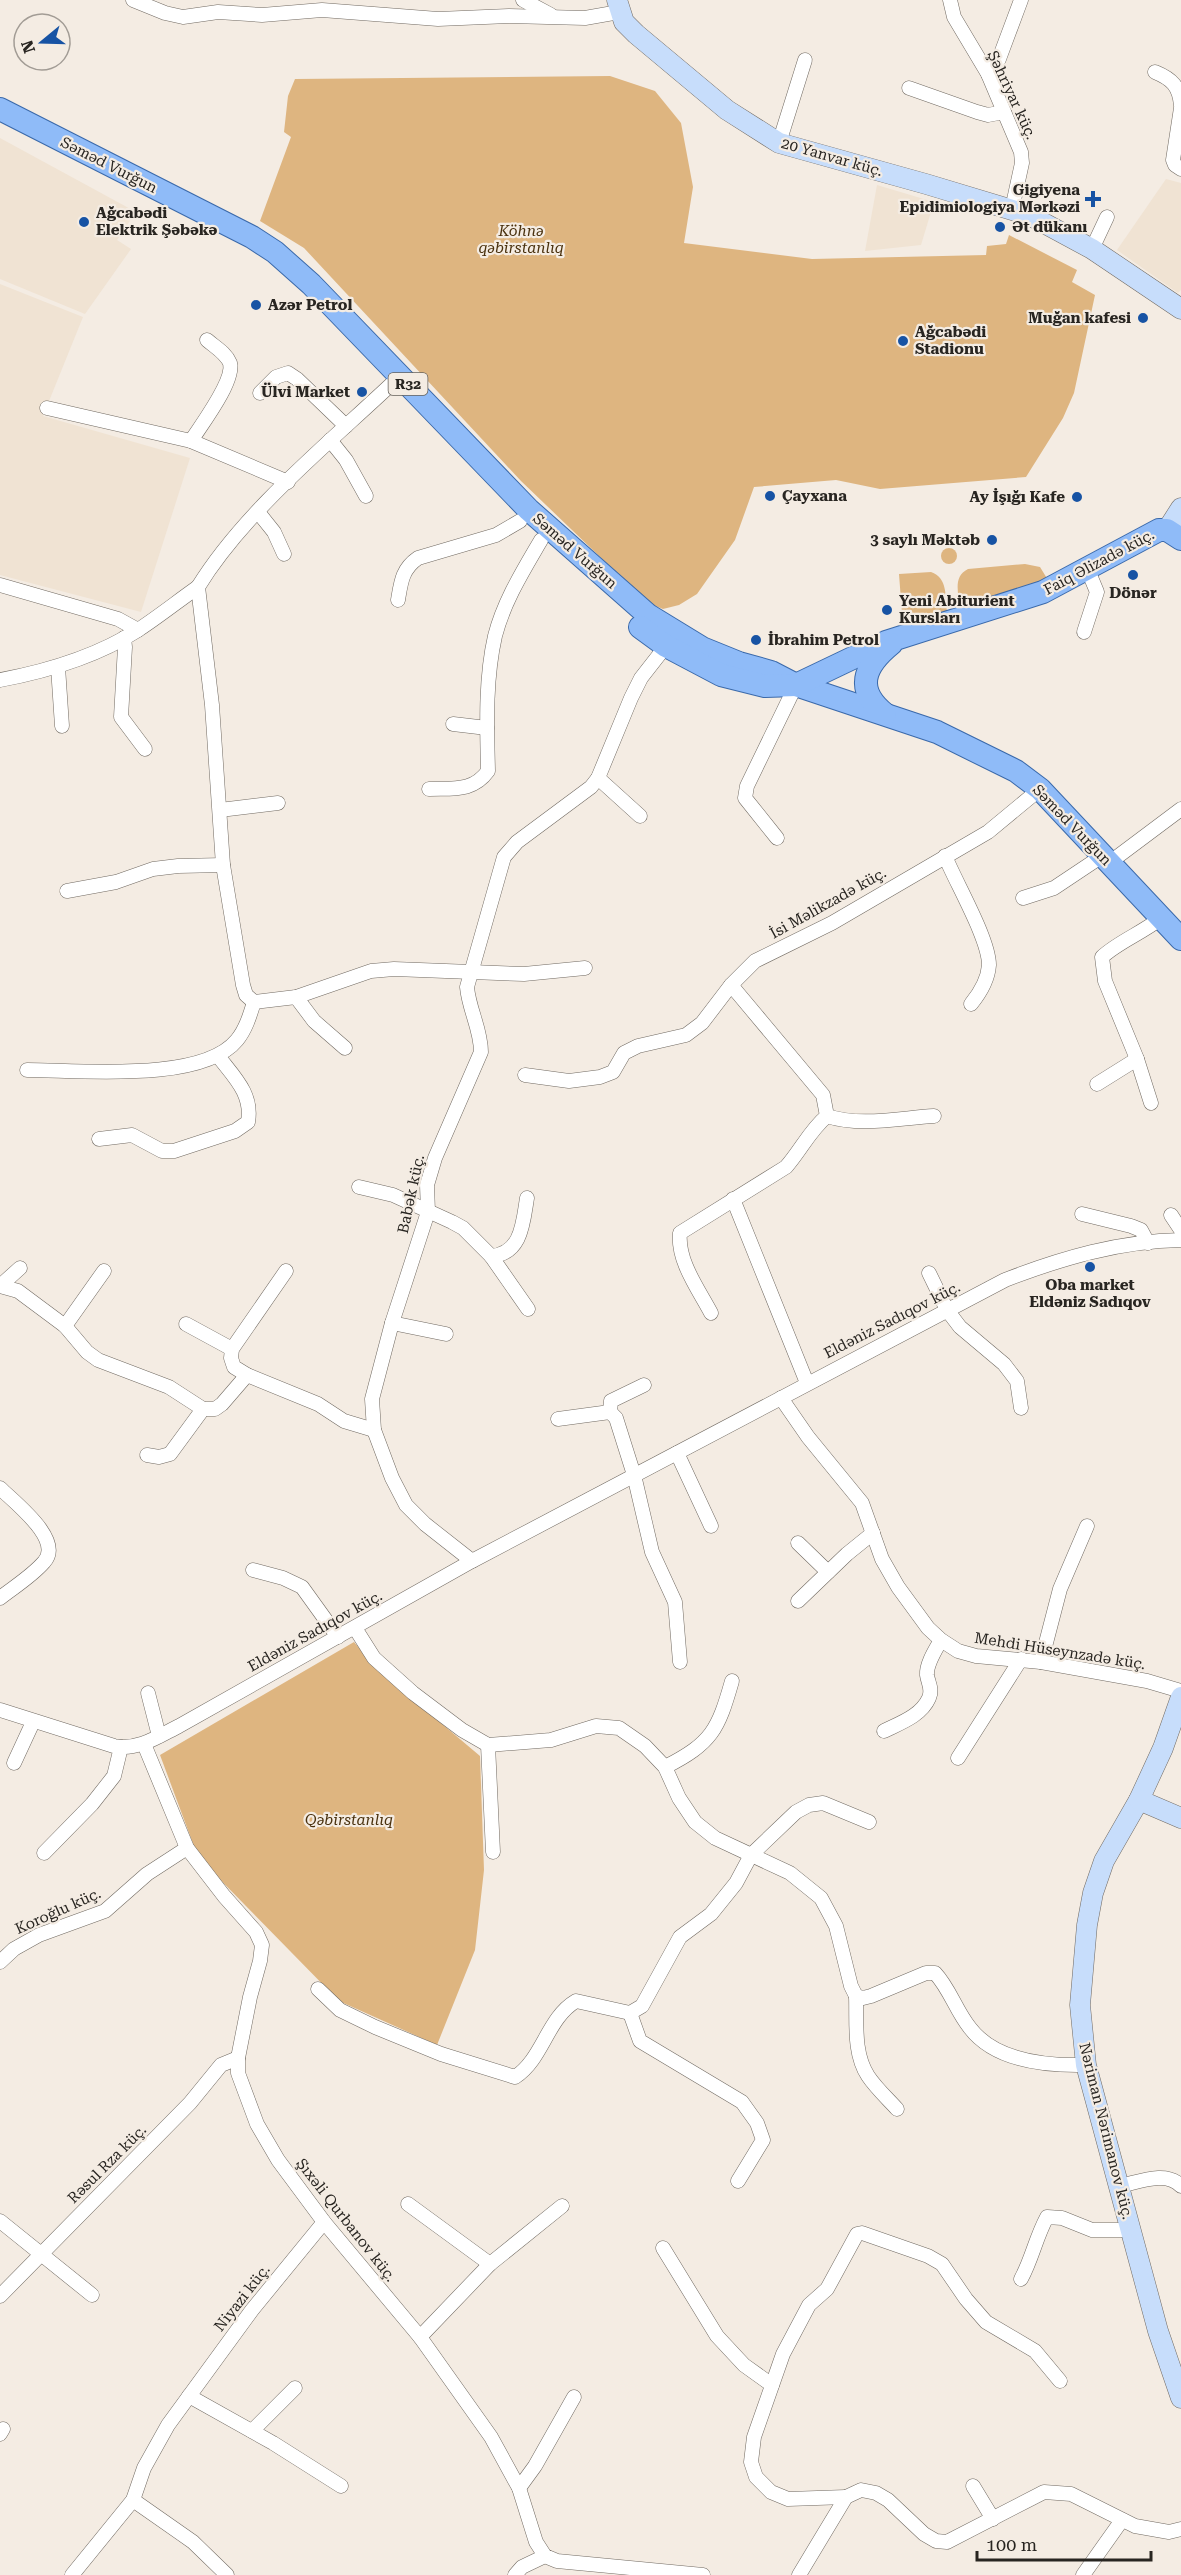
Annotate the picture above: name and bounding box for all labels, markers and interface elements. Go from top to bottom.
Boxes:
north arrow [12,12,72,72]
text: N [17,38,39,56]
street label: Şəhriyar küç. [984,48,1040,142]
street label: Səməd Vurğun [58,133,161,197]
street label: 20 Yanvar küç. [779,134,885,180]
place label: Gigiyena Epidimiologiya Mərkəzi [900,181,1080,216]
marker: Gigiyena Epidimiologiya Mərkəzi [1084,190,1102,208]
place label: Ağcabədi Elektrik Şəbəkə [96,204,218,239]
marker: Ağcabədi Elektrik Şəbəkə [77,215,91,229]
place label: Әt dükanı [1012,218,1087,236]
marker: Әt dükanı [993,220,1007,234]
park label: Köhnə qəbirstanlıq [478,222,564,257]
place label: Azər Petrol [268,296,352,314]
marker: Azər Petrol [249,298,263,312]
place label: Muğan kafesi [1028,309,1131,327]
marker: Muğan kafesi [1136,311,1150,325]
place label: Ağcabədi Stadionu [915,323,986,358]
marker: Ağcabədi Stadionu [896,334,910,348]
road number: R32 [388,373,428,395]
place label: Ülvi Market [261,382,350,401]
marker: Ülvi Market [355,385,369,399]
place label: Çayxana [782,487,847,505]
place label: Ay İşığı Kafe [969,488,1065,506]
marker: Çayxana [763,489,777,503]
marker: Ay İşığı Kafe [1070,490,1084,504]
street label: Səməd Vurğun [529,509,621,593]
street label: Faiq Əlizadə küç. [1041,525,1157,599]
place label: 3 saylı Məktəb [870,531,980,549]
marker: 3 saylı Məktəb [985,533,999,547]
marker: Dönər [1126,568,1140,582]
place label: Dönər [1109,584,1157,602]
place label: Yeni Abiturient Kursları [899,592,1015,627]
marker: Yeni Abiturient Kursları [880,603,894,617]
place label: İbrahim Petrol [768,631,879,649]
marker: İbrahim Petrol [749,633,763,647]
street label: Səməd Vurğun [1029,781,1115,870]
street label: İsi Məlikzadə küç. [767,864,889,942]
street label: Babək küç. [394,1153,428,1235]
marker: Oba market Eldəniz Sadıqov [1083,1260,1097,1274]
place label: Oba market Eldəniz Sadıqov [1029,1276,1151,1311]
street label: Eldəniz Sadıqov küç. [821,1278,963,1362]
street label: Eldəniz Sadıqov küç. [245,1587,385,1675]
street label: Mehdi Hüseynzadə küç. [973,1629,1147,1673]
park label: Qəbirstanlıq [305,1811,393,1829]
street label: Koroğlu küç. [12,1884,104,1938]
street label: Nəriman Nərimanov küç. [1075,2041,1137,2221]
street label: Rəsul Rza küç. [64,2121,150,2207]
street label: Şıxəli Qurbanov küç. [292,2155,400,2285]
street label: Niyazi küç. [210,2261,274,2335]
scale bar [977,2524,1151,2562]
text: 100 m [986,2534,1037,2555]

